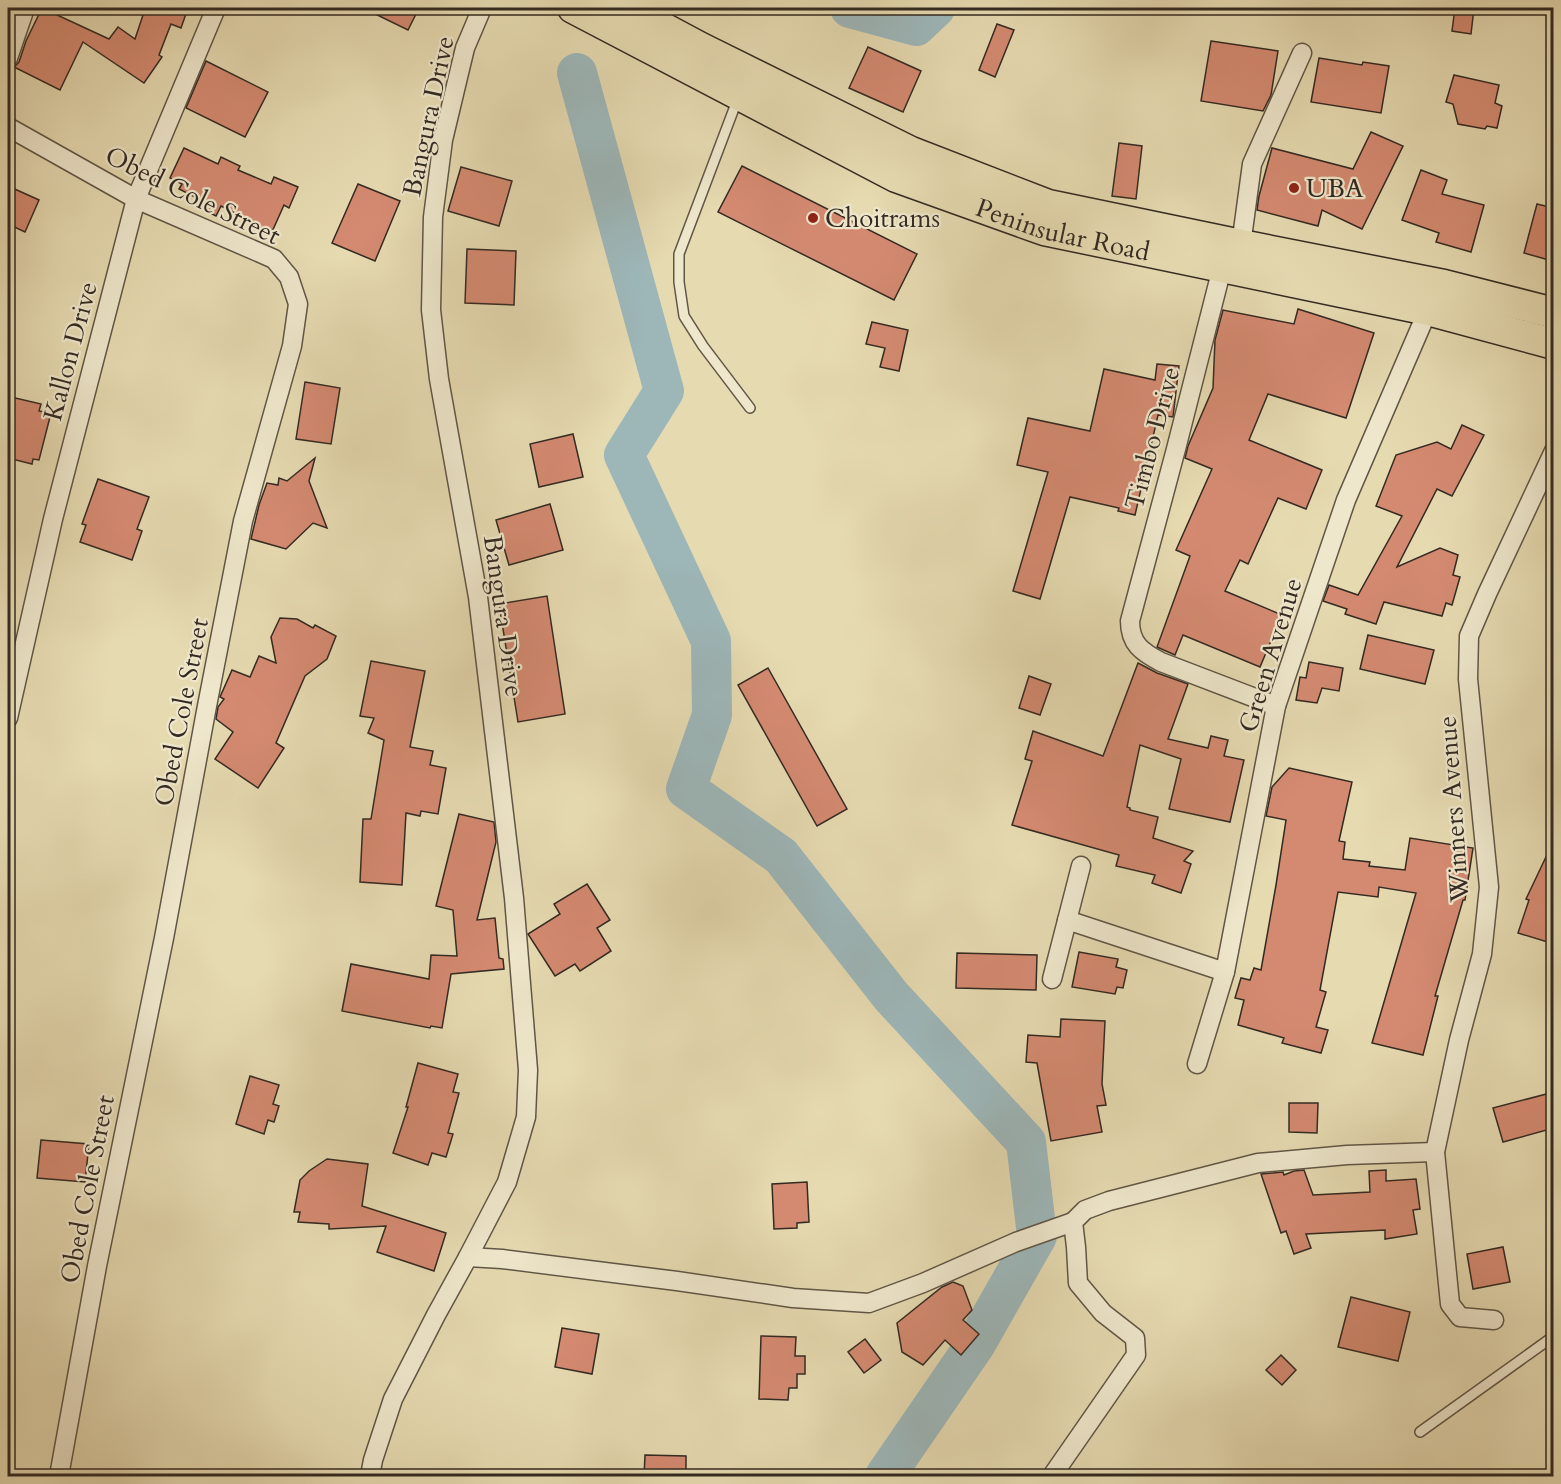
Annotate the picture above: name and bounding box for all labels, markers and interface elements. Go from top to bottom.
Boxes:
street label: Bangura Drive [394,33,463,200]
street label: Obed Cole Street [99,138,286,253]
place label: UBA [1306,171,1364,206]
marker: UBA [1287,181,1301,195]
street label: Peninsular Road [971,190,1153,270]
place label: Choitrams [825,201,940,236]
marker: Choitrams [806,211,820,225]
street label: Kallon Drive [35,278,106,424]
street label: Timbo Drive [1117,363,1188,513]
street label: Bangura Drive [475,533,532,699]
street label: Green Avenue [1230,574,1311,737]
street label: Obed Cole Street [146,615,217,809]
street label: Winners Avenue [1430,715,1478,904]
street label: Obed Cole Street [52,1092,123,1286]

